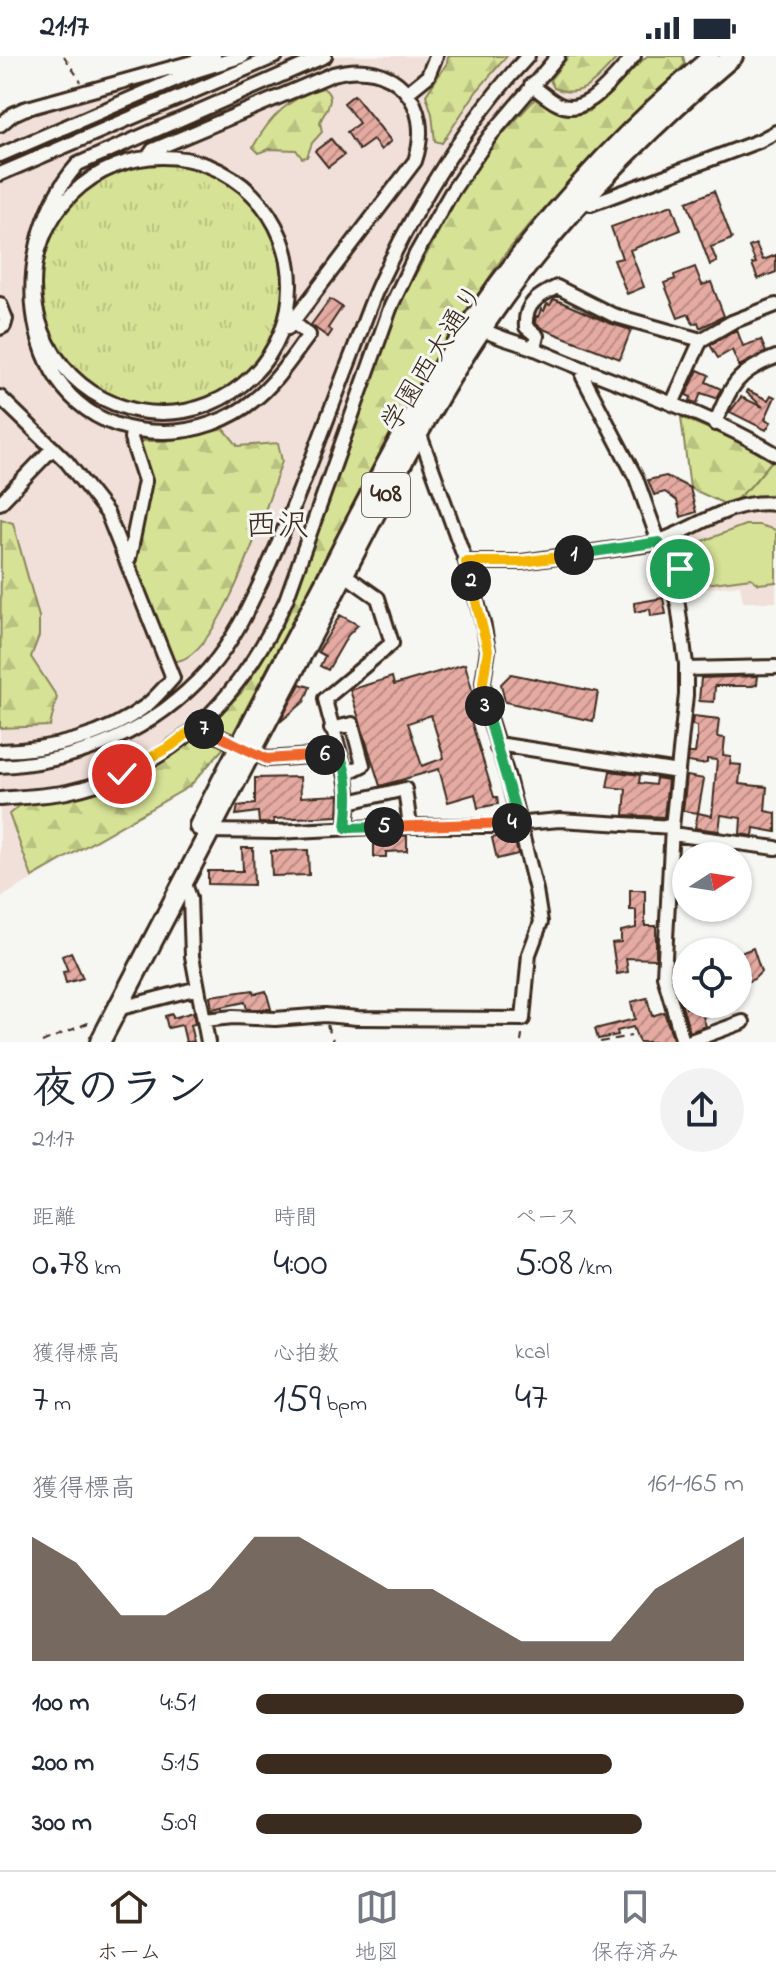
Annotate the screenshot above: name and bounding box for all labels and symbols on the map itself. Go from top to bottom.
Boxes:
street label: 学園西大通り [372,277,496,441]
road number: 408 [362,473,410,517]
district label: 西沢 [245,504,309,551]
pin: 1 [554,535,594,575]
pin [646,535,714,603]
pin: 2 [451,561,491,601]
pin: 3 [465,686,505,726]
pin: 7 [184,709,224,749]
pin: 6 [305,735,345,775]
pin [88,740,156,808]
pin: 4 [492,803,532,843]
pin: 5 [364,807,404,847]
north arrow [672,842,752,922]

